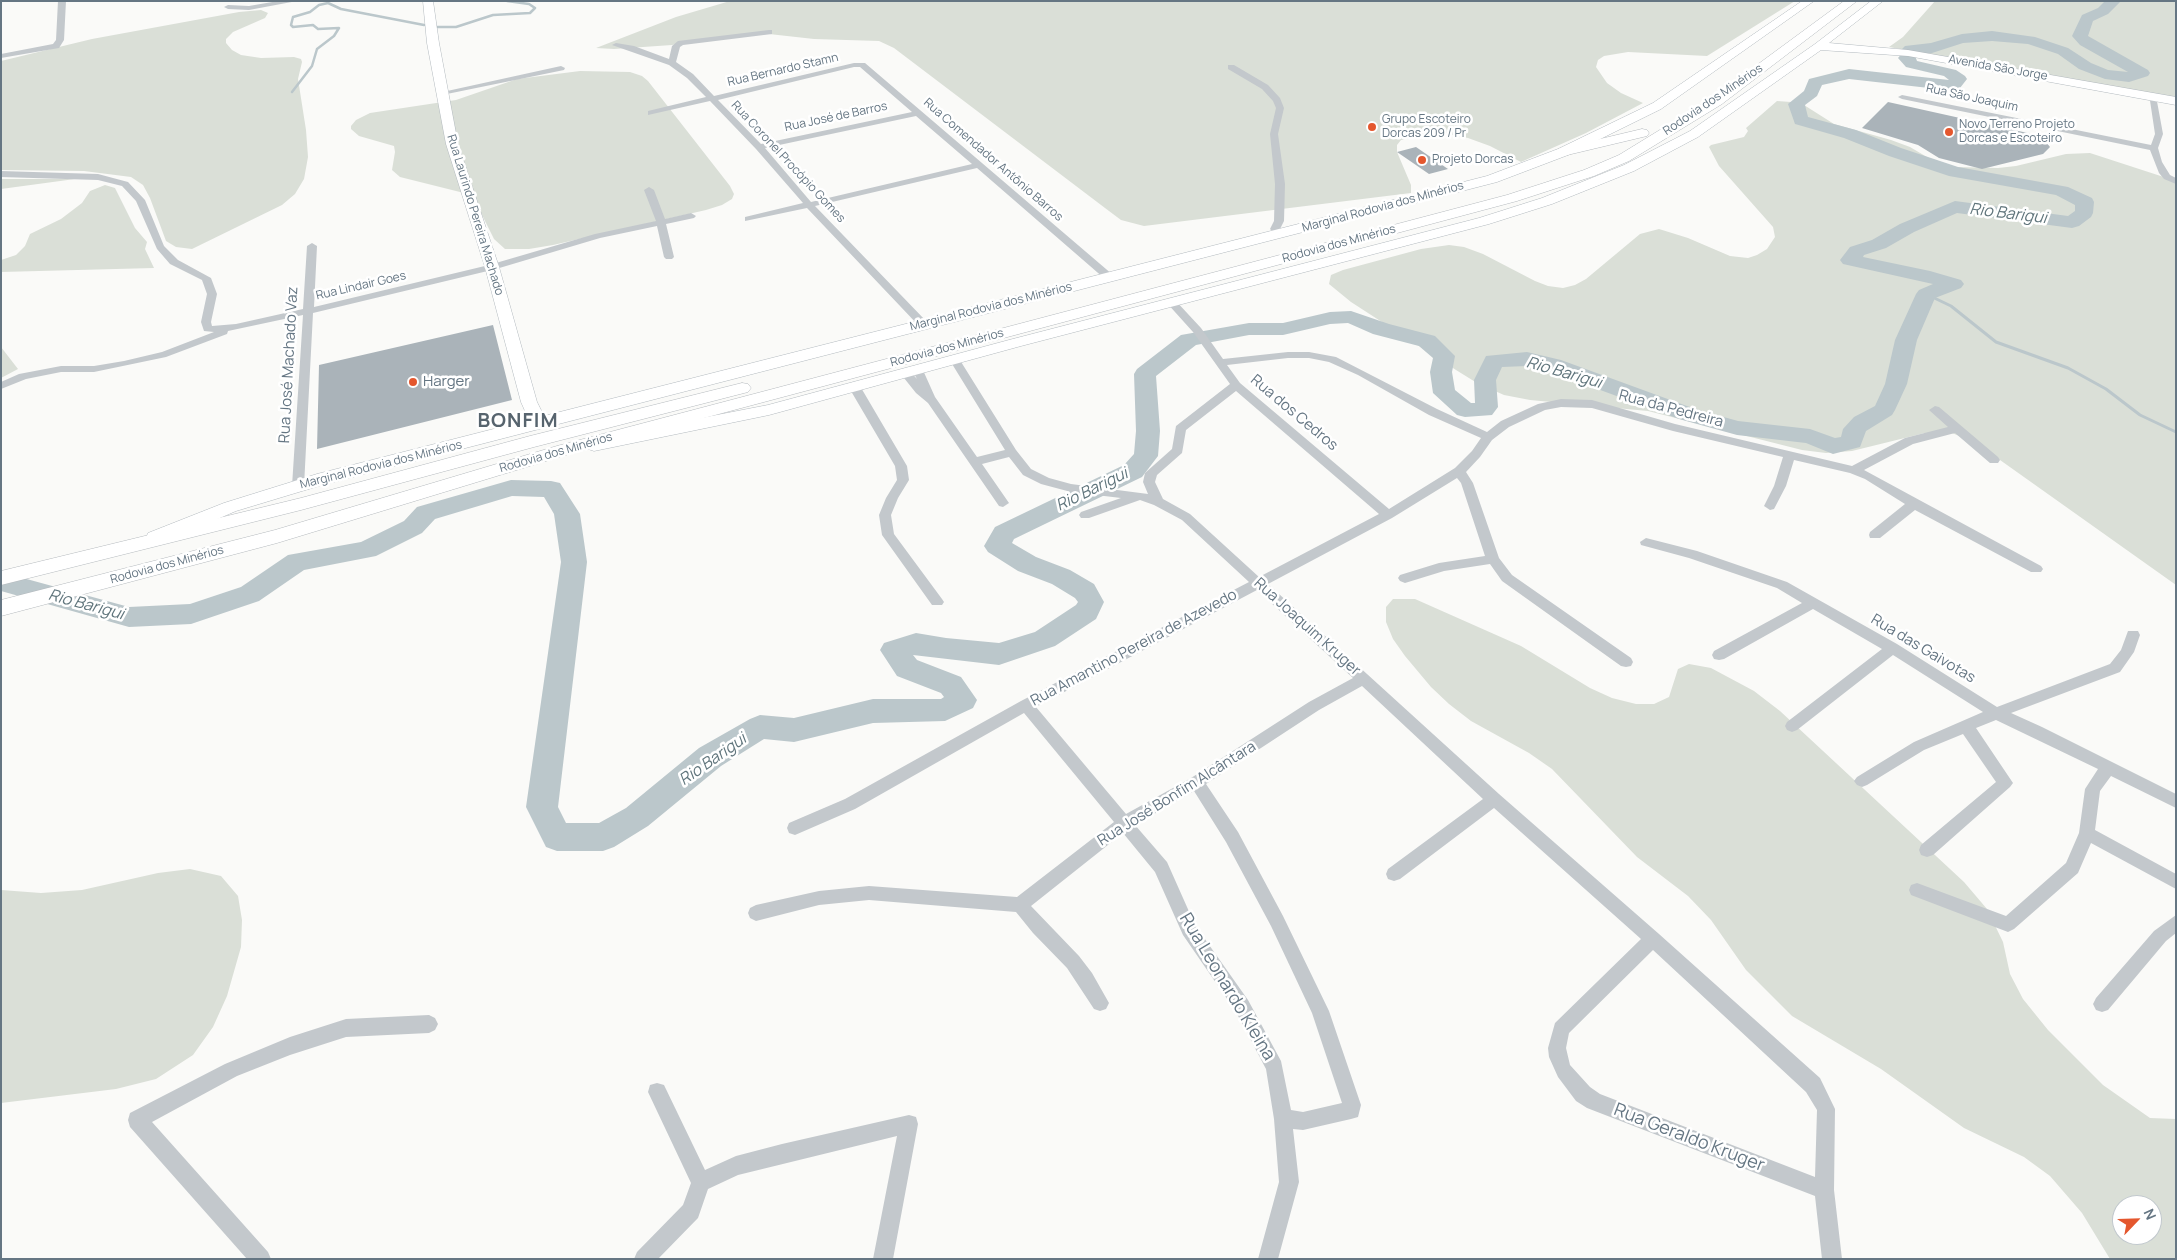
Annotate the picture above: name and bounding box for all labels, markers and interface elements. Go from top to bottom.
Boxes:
street label: Rua Bernardo Stamn [726,50,840,90]
street label: Avenida São Jorge [1947,52,2049,84]
street label: Rodovia dos Minérios [1661,61,1765,139]
street label: Rua São Joaquim [1925,81,2019,115]
street label: Rua Comendador Antônio Barros [920,96,1066,224]
street label: Rua Coronel Procópio Gomes [728,98,848,226]
street label: Rua José de Barros [783,99,889,135]
place label: Grupo Escoteiro Dorcas 209 / Pr [1382,113,1471,141]
place label: Novo Terreno Projeto Dorcas e Escoteiro [1959,118,2075,146]
marker: Grupo Escoteiro Dorcas 209 / Pr [1366,121,1378,133]
marker: Novo Terreno Projeto Dorcas e Escoteiro [1943,126,1955,138]
street label: Rua Laurindo Pereira Machado [444,133,506,297]
place label: Projeto Dorcas [1432,153,1514,167]
marker: Projeto Dorcas [1416,154,1428,166]
street label: Marginal Rodovia dos Minérios [1301,178,1465,236]
water label: Rio Barigui [1968,200,2048,228]
street label: Rodovia dos Minérios [1281,222,1397,266]
street label: Rua Lindair Goes [315,269,407,303]
street label: Marginal Rodovia dos Minérios [908,280,1074,334]
street label: Rua José Machado Vaz [276,286,302,444]
street label: Rodovia dos Minérios [889,326,1005,370]
water label: Rio Barigui [1524,353,1604,393]
street label: Rua dos Cedros [1247,371,1341,455]
place label: Harger [423,373,470,391]
marker: Harger [407,376,419,388]
street label: Rua da Pedreira [1617,386,1725,432]
district label: BONFIM [477,409,559,433]
street label: Rodovia dos Minérios [498,430,614,476]
street label: Marginal Rodovia dos Minérios [298,438,464,492]
water label: Rio Barigui [1053,464,1131,516]
street label: Rodovia dos Minérios [109,543,225,587]
street label: Rua Joaquim Kruger [1250,574,1364,680]
water label: Rio Barigui [46,586,126,624]
street label: Rua Amantino Pereira de Azevedo [1028,586,1240,710]
street label: Rua das Gaivotas [1868,611,1978,687]
water label: Rio Barigui [676,730,750,790]
street label: Rua José Bonfim Alcântara [1095,738,1259,850]
street label: Rua Leonardo Kleina [1174,909,1280,1065]
street label: Rua Geraldo Kruger [1611,1099,1767,1177]
north arrow [2112,1195,2162,1245]
text: N [2140,1206,2161,1223]

